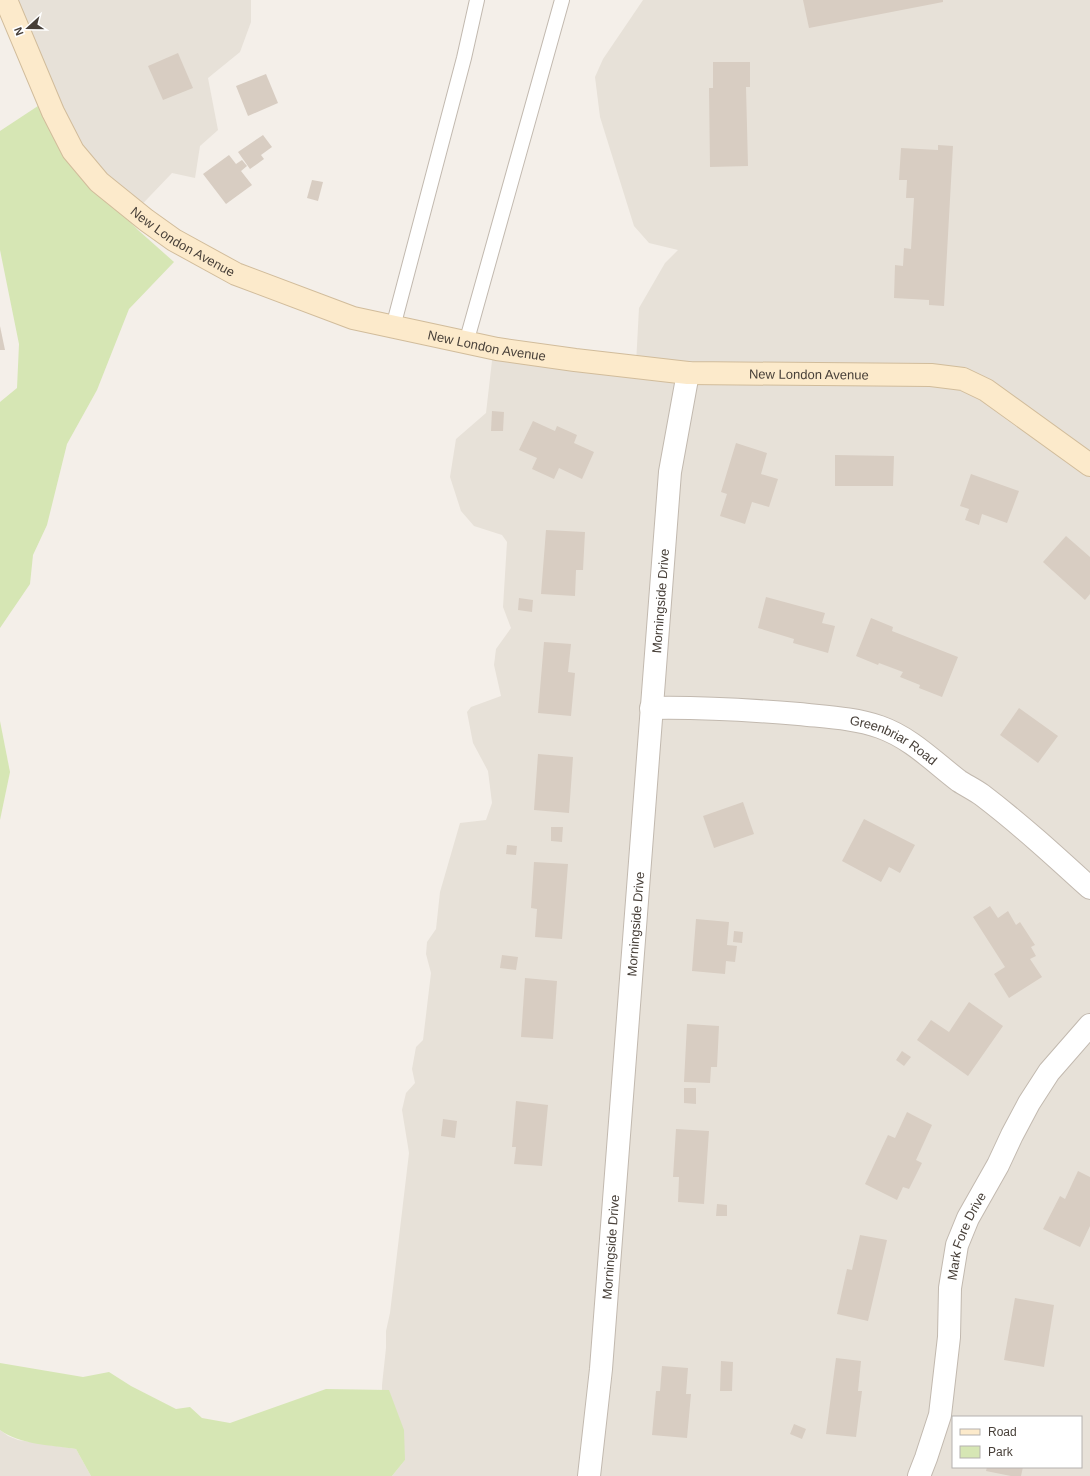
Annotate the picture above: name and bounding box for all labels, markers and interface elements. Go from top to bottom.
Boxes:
north arrow [8,8,48,48]
text: N [12,26,26,37]
street label: New London Avenue [128,203,238,279]
street label: New London Avenue [426,327,547,363]
street label: New London Avenue [749,366,869,382]
street label: Morningside Drive [649,548,672,654]
street label: Greenbriar Road [849,712,940,768]
street label: Morningside Drive [624,871,647,977]
street label: Mark Fore Drive [944,1189,989,1281]
street label: Morningside Drive [599,1194,622,1300]
legend [952,1416,1082,1468]
text: Road [988,1425,1017,1439]
text: Park [988,1445,1014,1459]

